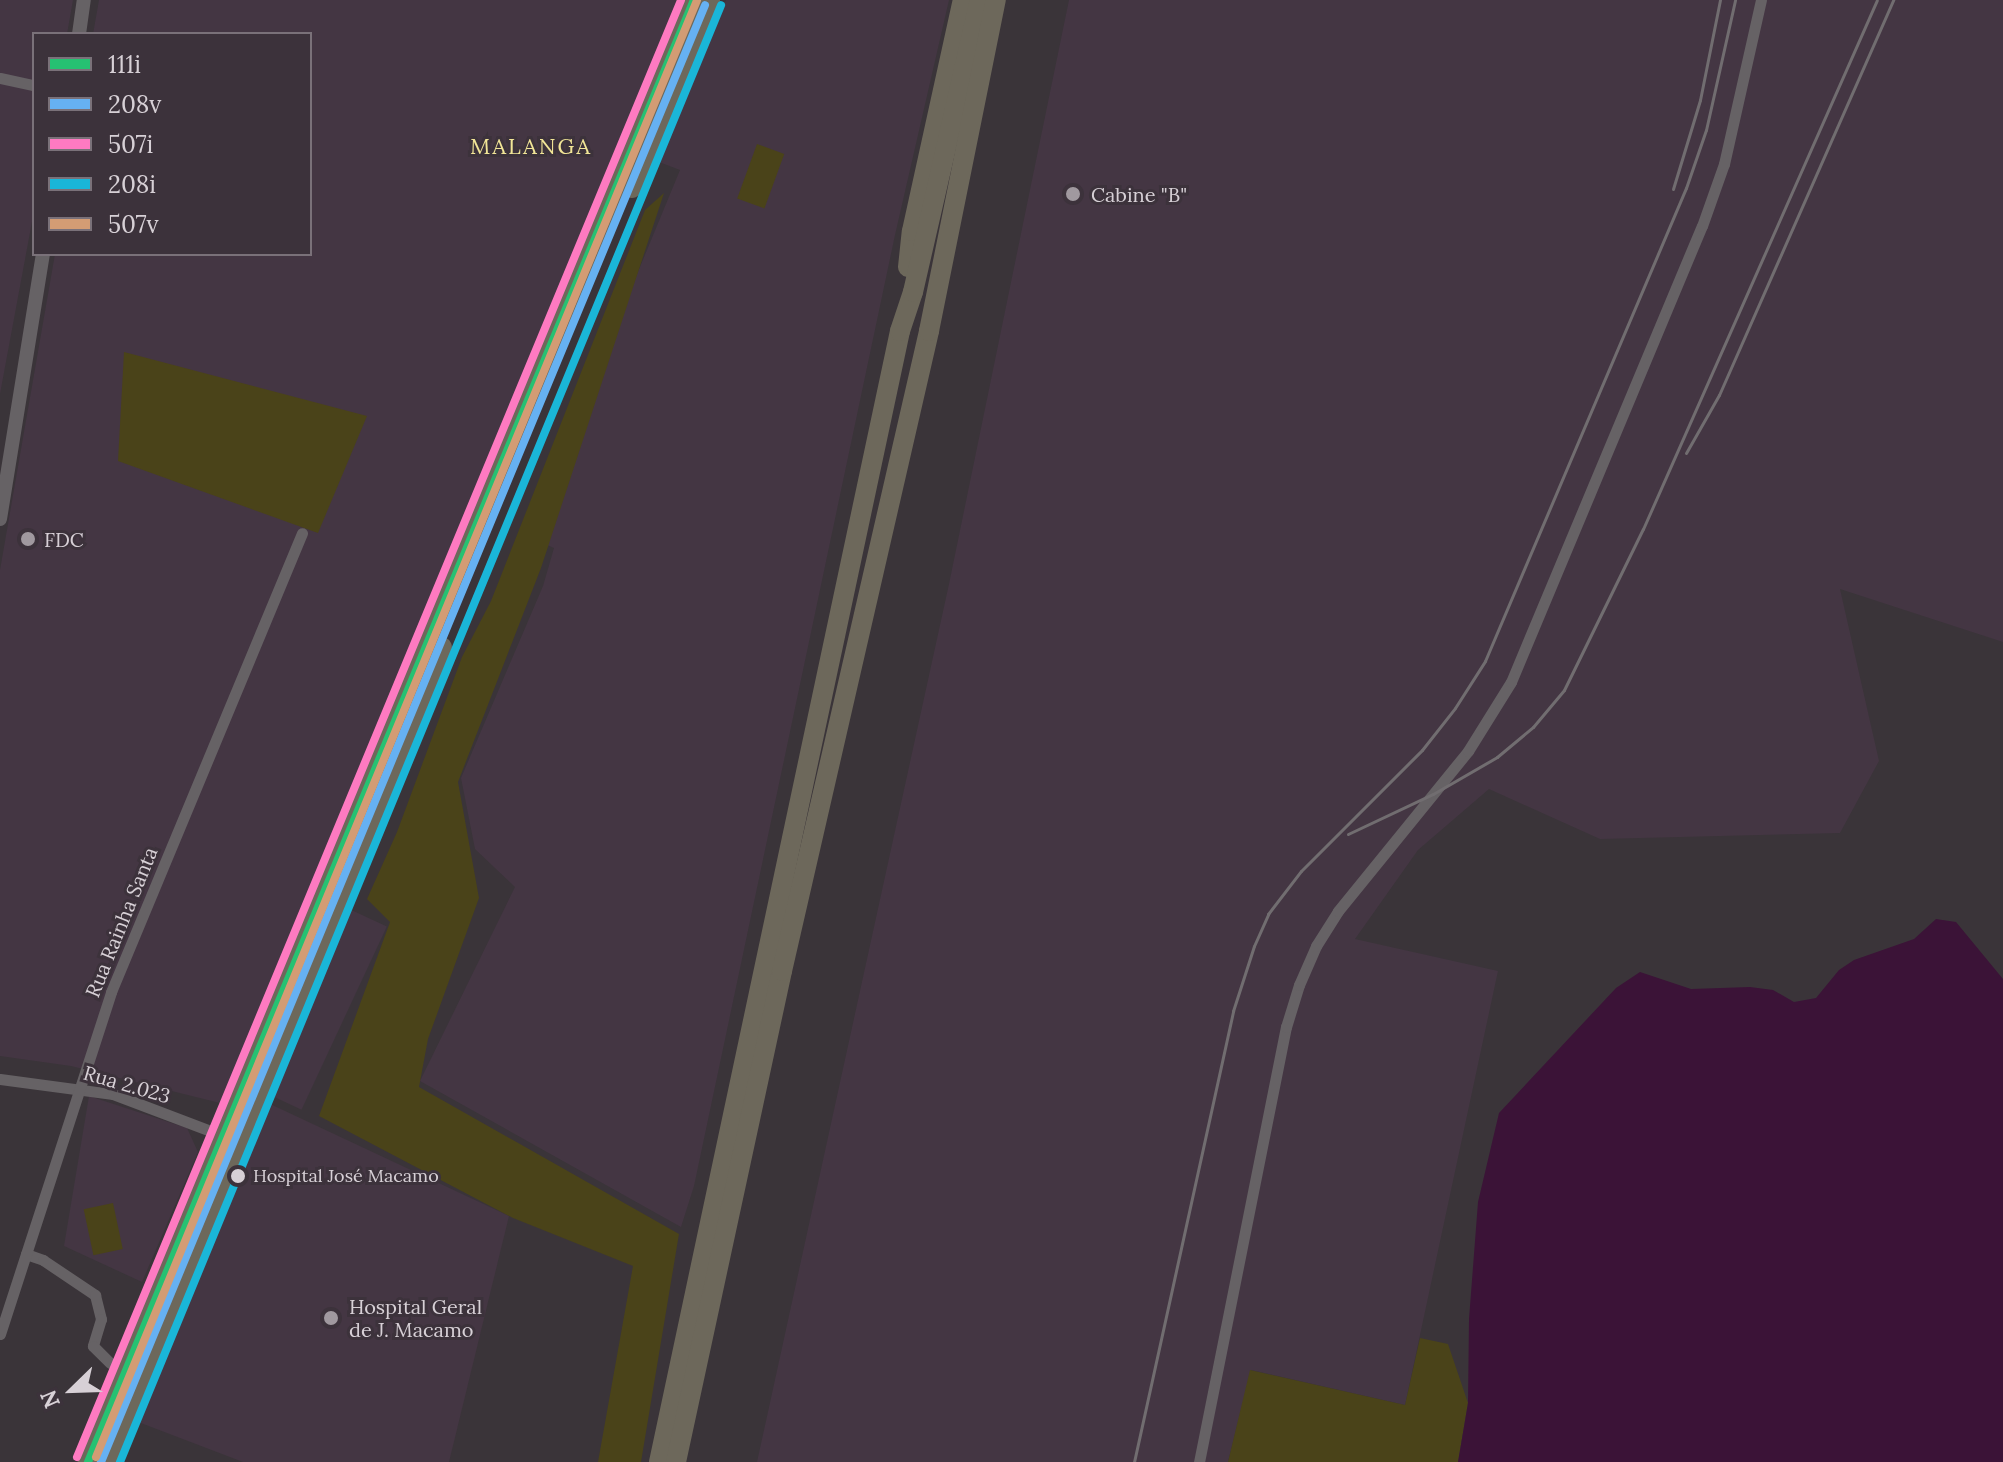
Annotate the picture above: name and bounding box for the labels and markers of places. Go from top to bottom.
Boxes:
place label: Cabine "B" [1091,182,1187,206]
marker: Cabine "B" [1062,183,1084,205]
place label: FDC [44,527,84,551]
marker: FDC [19,530,37,548]
place label: Hospital José Macamo [253,1165,439,1187]
marker: Hospital José Macamo [230,1168,246,1184]
place label: Hospital Geral de J. Macamo [349,1294,482,1341]
marker: Hospital Geral de J. Macamo [320,1307,342,1329]

